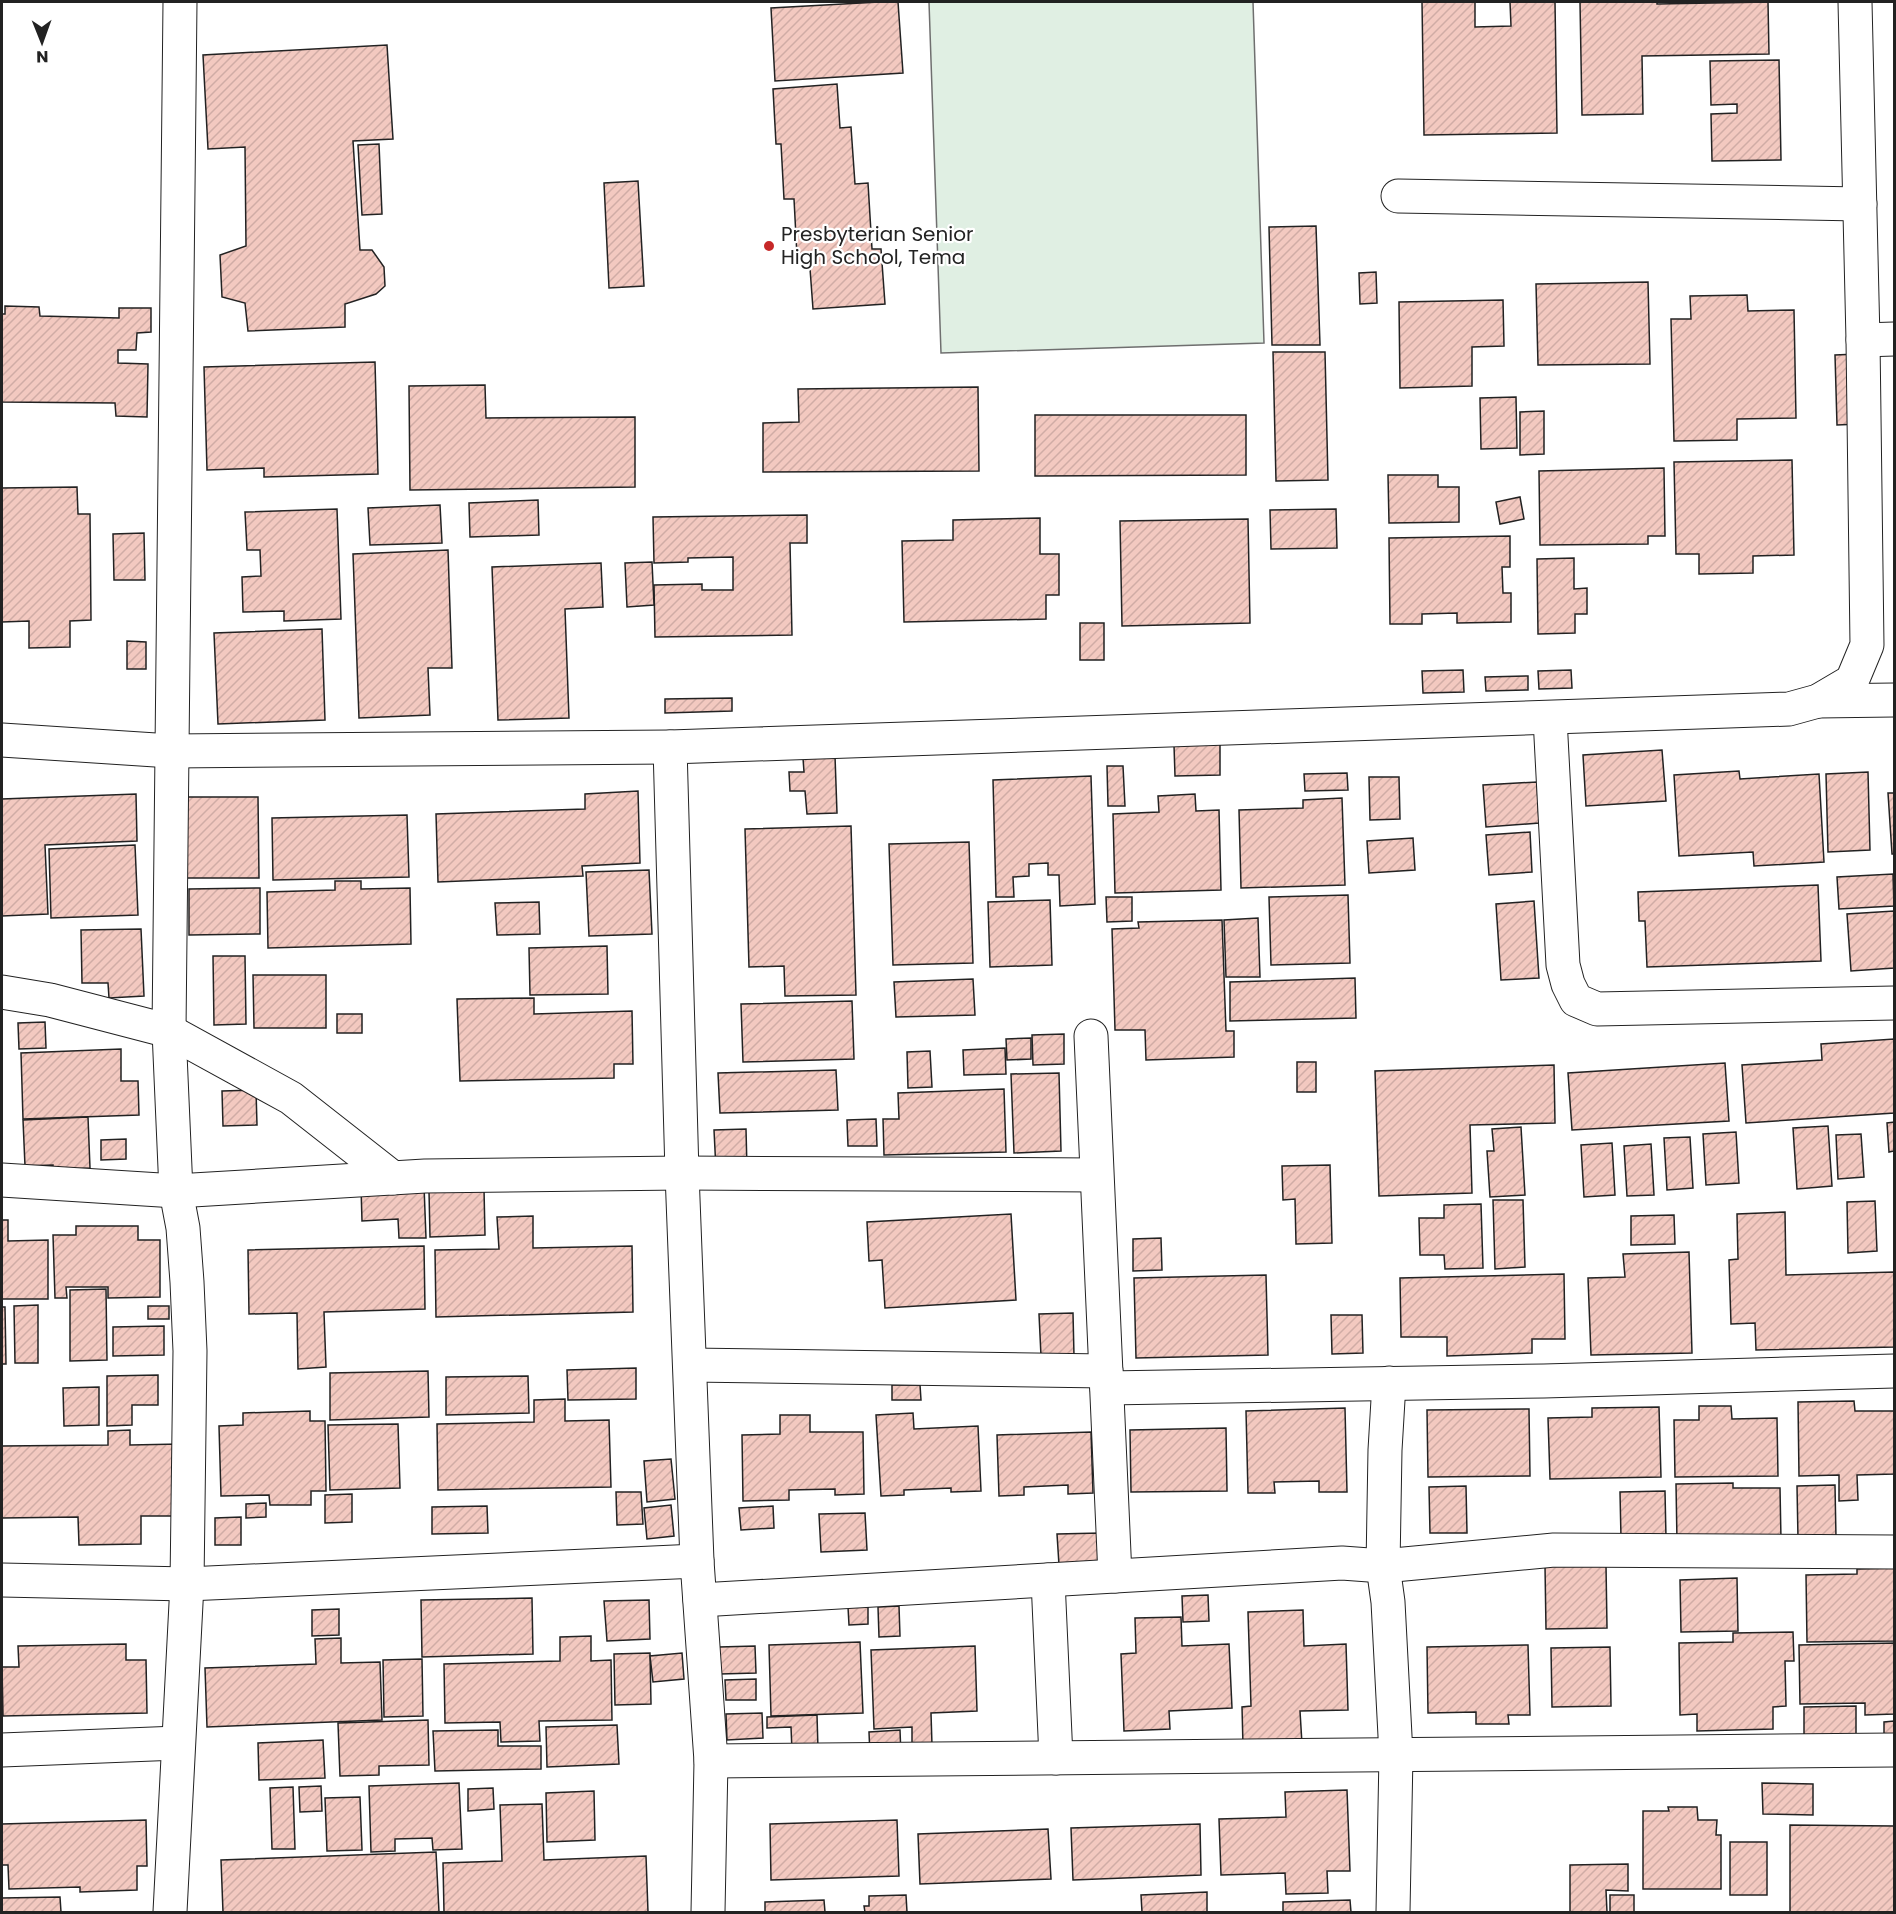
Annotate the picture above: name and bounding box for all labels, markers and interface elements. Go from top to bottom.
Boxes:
north arrow [12,12,72,72]
text: N [36,45,48,68]
place label: Presbyterian Senior High School, Tema [781,220,974,271]
marker: Presbyterian Senior High School, Tema [762,239,776,253]

